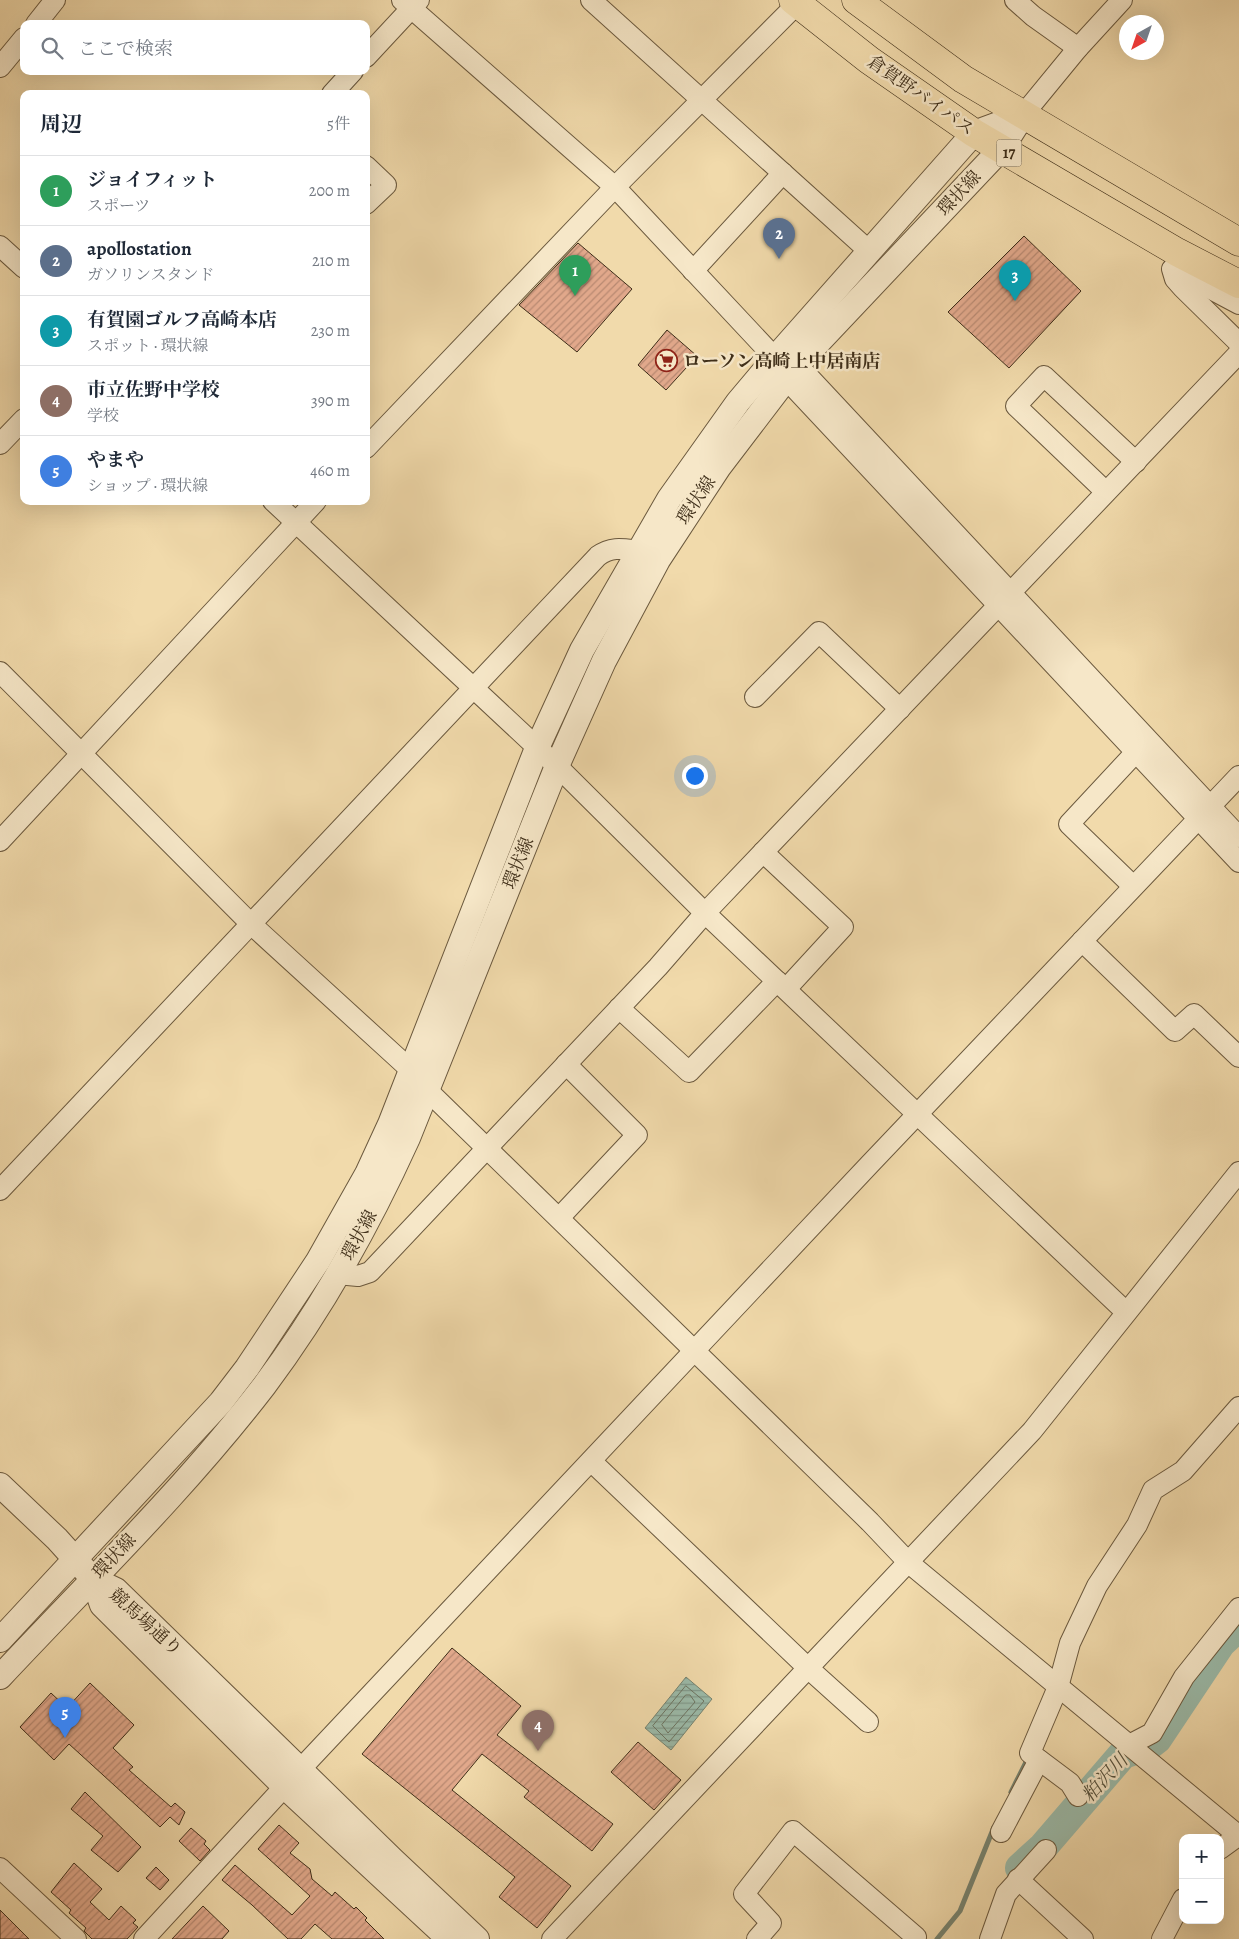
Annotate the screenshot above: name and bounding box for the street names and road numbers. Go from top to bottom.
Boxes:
street label: 倉賀野バイパス [863,49,979,141]
road number: 17 [996,140,1022,167]
street label: 環状線 [932,165,986,221]
street label: 環状線 [671,471,721,529]
street label: 環状線 [497,833,539,893]
street label: 環状線 [335,1206,383,1264]
street label: 環状線 [87,1528,141,1584]
street label: 競馬場通り [105,1583,187,1661]

